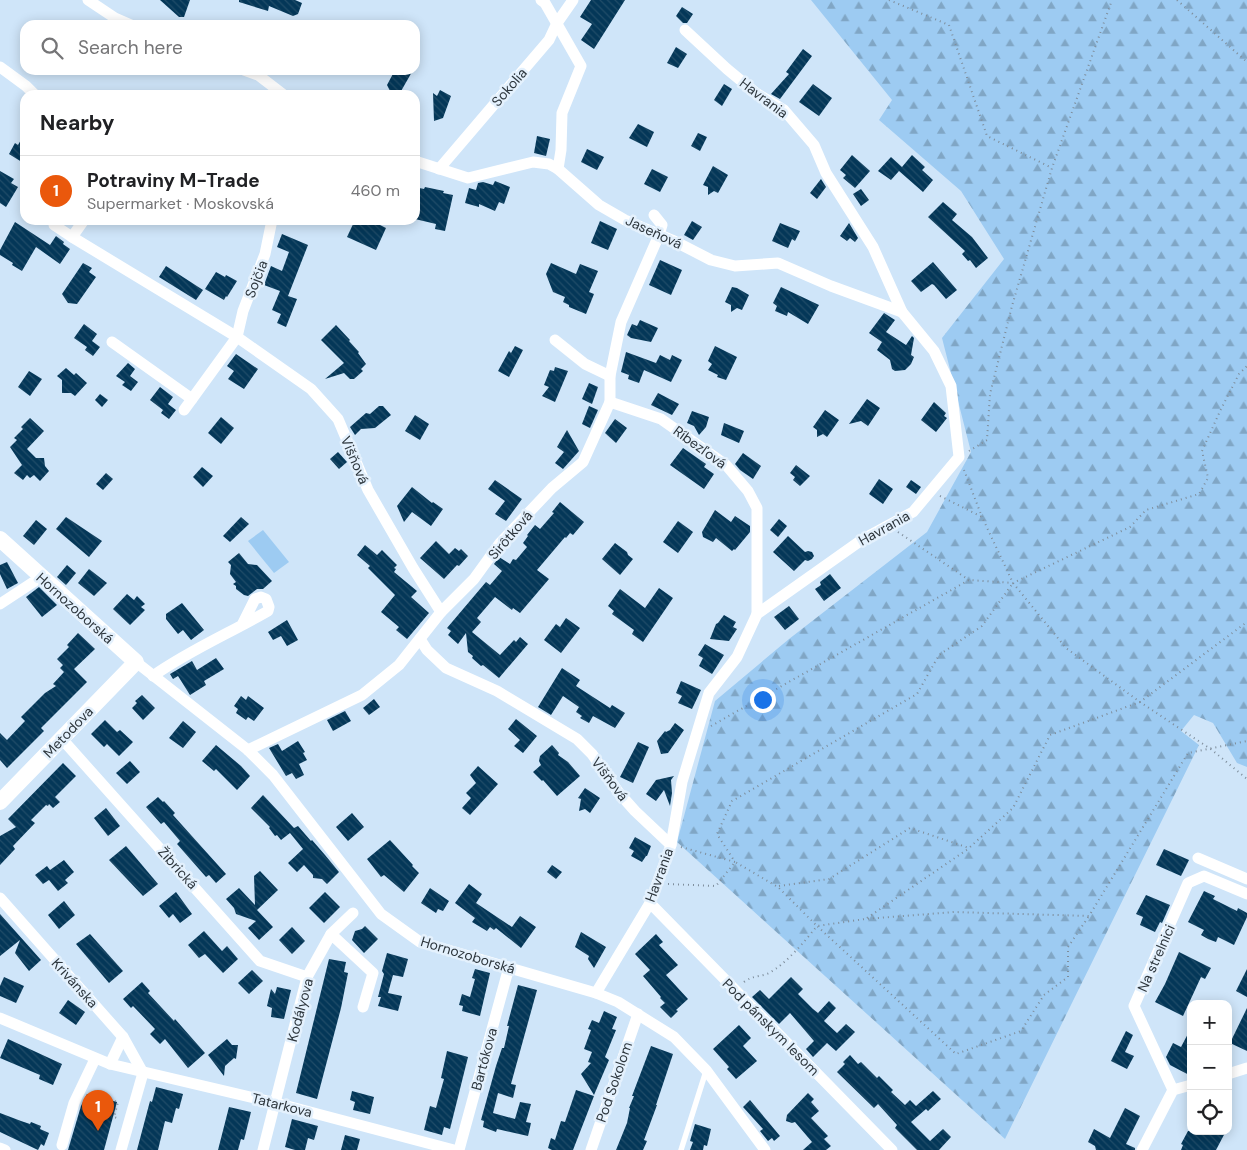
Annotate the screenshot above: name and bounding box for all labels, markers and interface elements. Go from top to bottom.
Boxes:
search box [20,20,420,75]
icon: search [38,34,66,62]
text: Search here [78,35,183,60]
street label: Sokolia [487,64,531,110]
street label: Havrania [736,74,792,122]
text: Nearby [40,109,114,137]
text: Potraviny M-Trade [87,168,260,193]
text: 1 [53,180,59,201]
text: 460 m [351,180,400,201]
text: Supermarket · Moskovská [87,193,274,214]
street label: Jaseňová [623,211,685,253]
street label: Sojčia [241,258,271,300]
street label: Ríbezľová [670,422,730,472]
street label: Višňová [337,433,373,487]
street label: Sirôtková [484,507,536,563]
street label: Havrania [855,507,913,549]
street label: Hornozoborská [33,569,117,647]
your location [750,687,776,713]
street label: Metodova [39,703,97,761]
street label: Višňová [588,753,632,805]
street label: Žibrická [154,843,202,893]
street label: Havrania [641,846,677,904]
street label: Na strelnici [1133,921,1179,995]
street label: Hornozoborská [419,932,517,978]
street label: Krivánska [48,954,102,1012]
street label: Pod pánskym lesom [719,975,823,1079]
street label: Kodályova [283,976,317,1044]
map controls [1187,1000,1232,1135]
button: + [1187,1000,1232,1045]
street label: Bartókova [467,1026,501,1092]
street label: Pod Sokolom [592,1039,636,1125]
button: − [1187,1045,1232,1090]
street label: Tatarkova [250,1089,314,1121]
pin: 1 [82,1090,114,1131]
button: locate [1187,1090,1232,1135]

